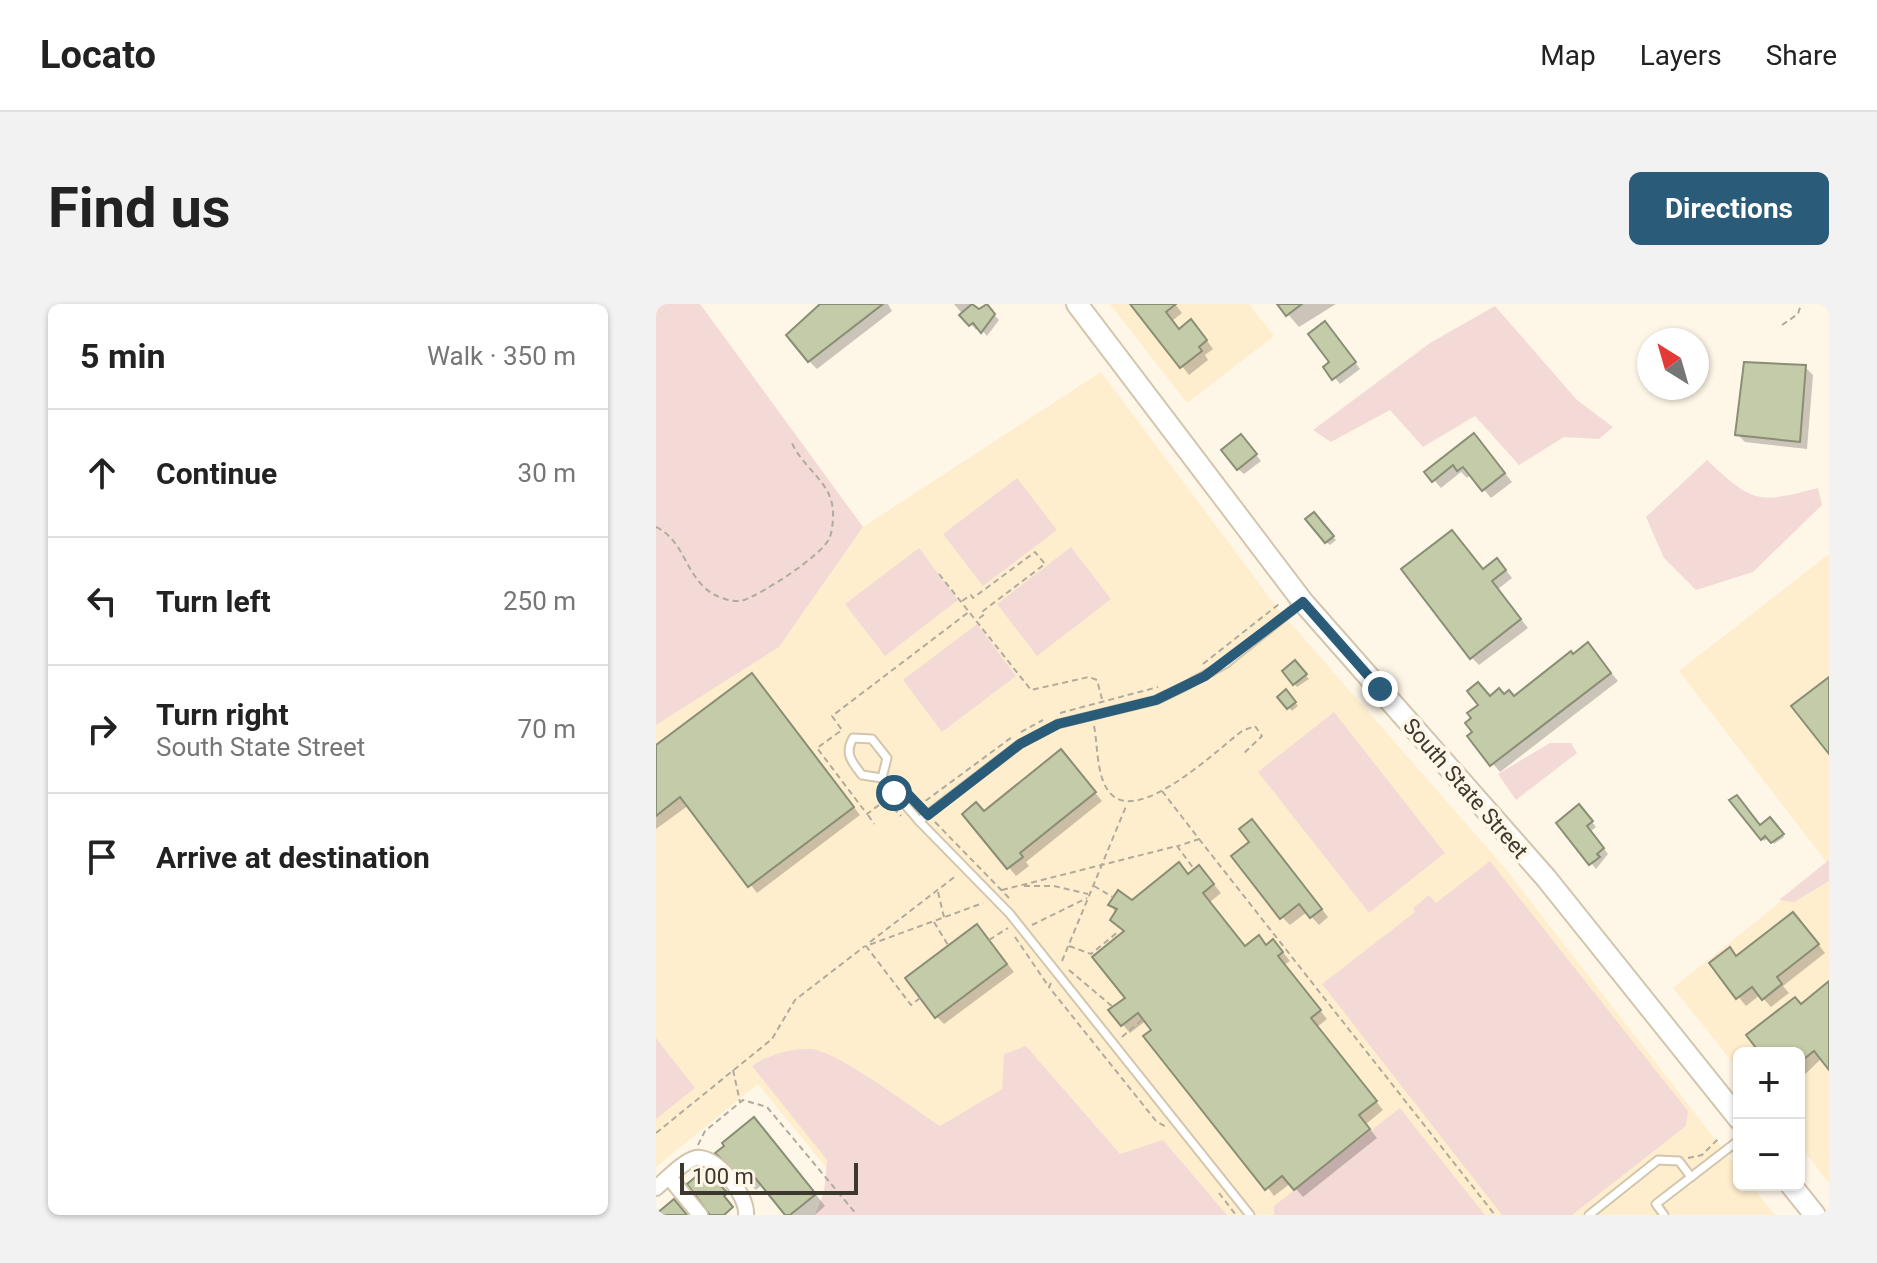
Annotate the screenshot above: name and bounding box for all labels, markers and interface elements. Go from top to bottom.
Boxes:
text: Locato [40,33,156,77]
text: Map [1540,39,1596,72]
text: Layers [1640,39,1722,72]
text: Share [1766,39,1837,72]
button: Directions [1629,172,1829,245]
text: Find us [48,175,231,241]
north arrow [1637,328,1709,400]
text: 5 min [80,336,165,376]
text: Walk · 350 m [427,341,576,371]
icon: ahead [80,451,124,495]
text: Continue [156,456,277,491]
text: 30 m [518,458,576,488]
icon: left [80,579,124,623]
text: Turn left [156,584,271,619]
text: 250 m [503,586,576,616]
route end [1362,671,1398,707]
text: Turn right [156,697,289,732]
icon: right [80,707,124,751]
street label: South State Street [1398,713,1533,863]
text: 70 m [518,714,576,744]
text: South State Street [156,732,365,762]
route start [876,775,912,811]
icon: arrive [80,835,124,879]
text: Arrive at destination [156,840,430,875]
map controls [1733,1047,1805,1191]
button: + [1733,1047,1805,1119]
button: − [1733,1119,1805,1191]
scale bar [680,1159,858,1195]
text: 100 m [692,1164,754,1189]

